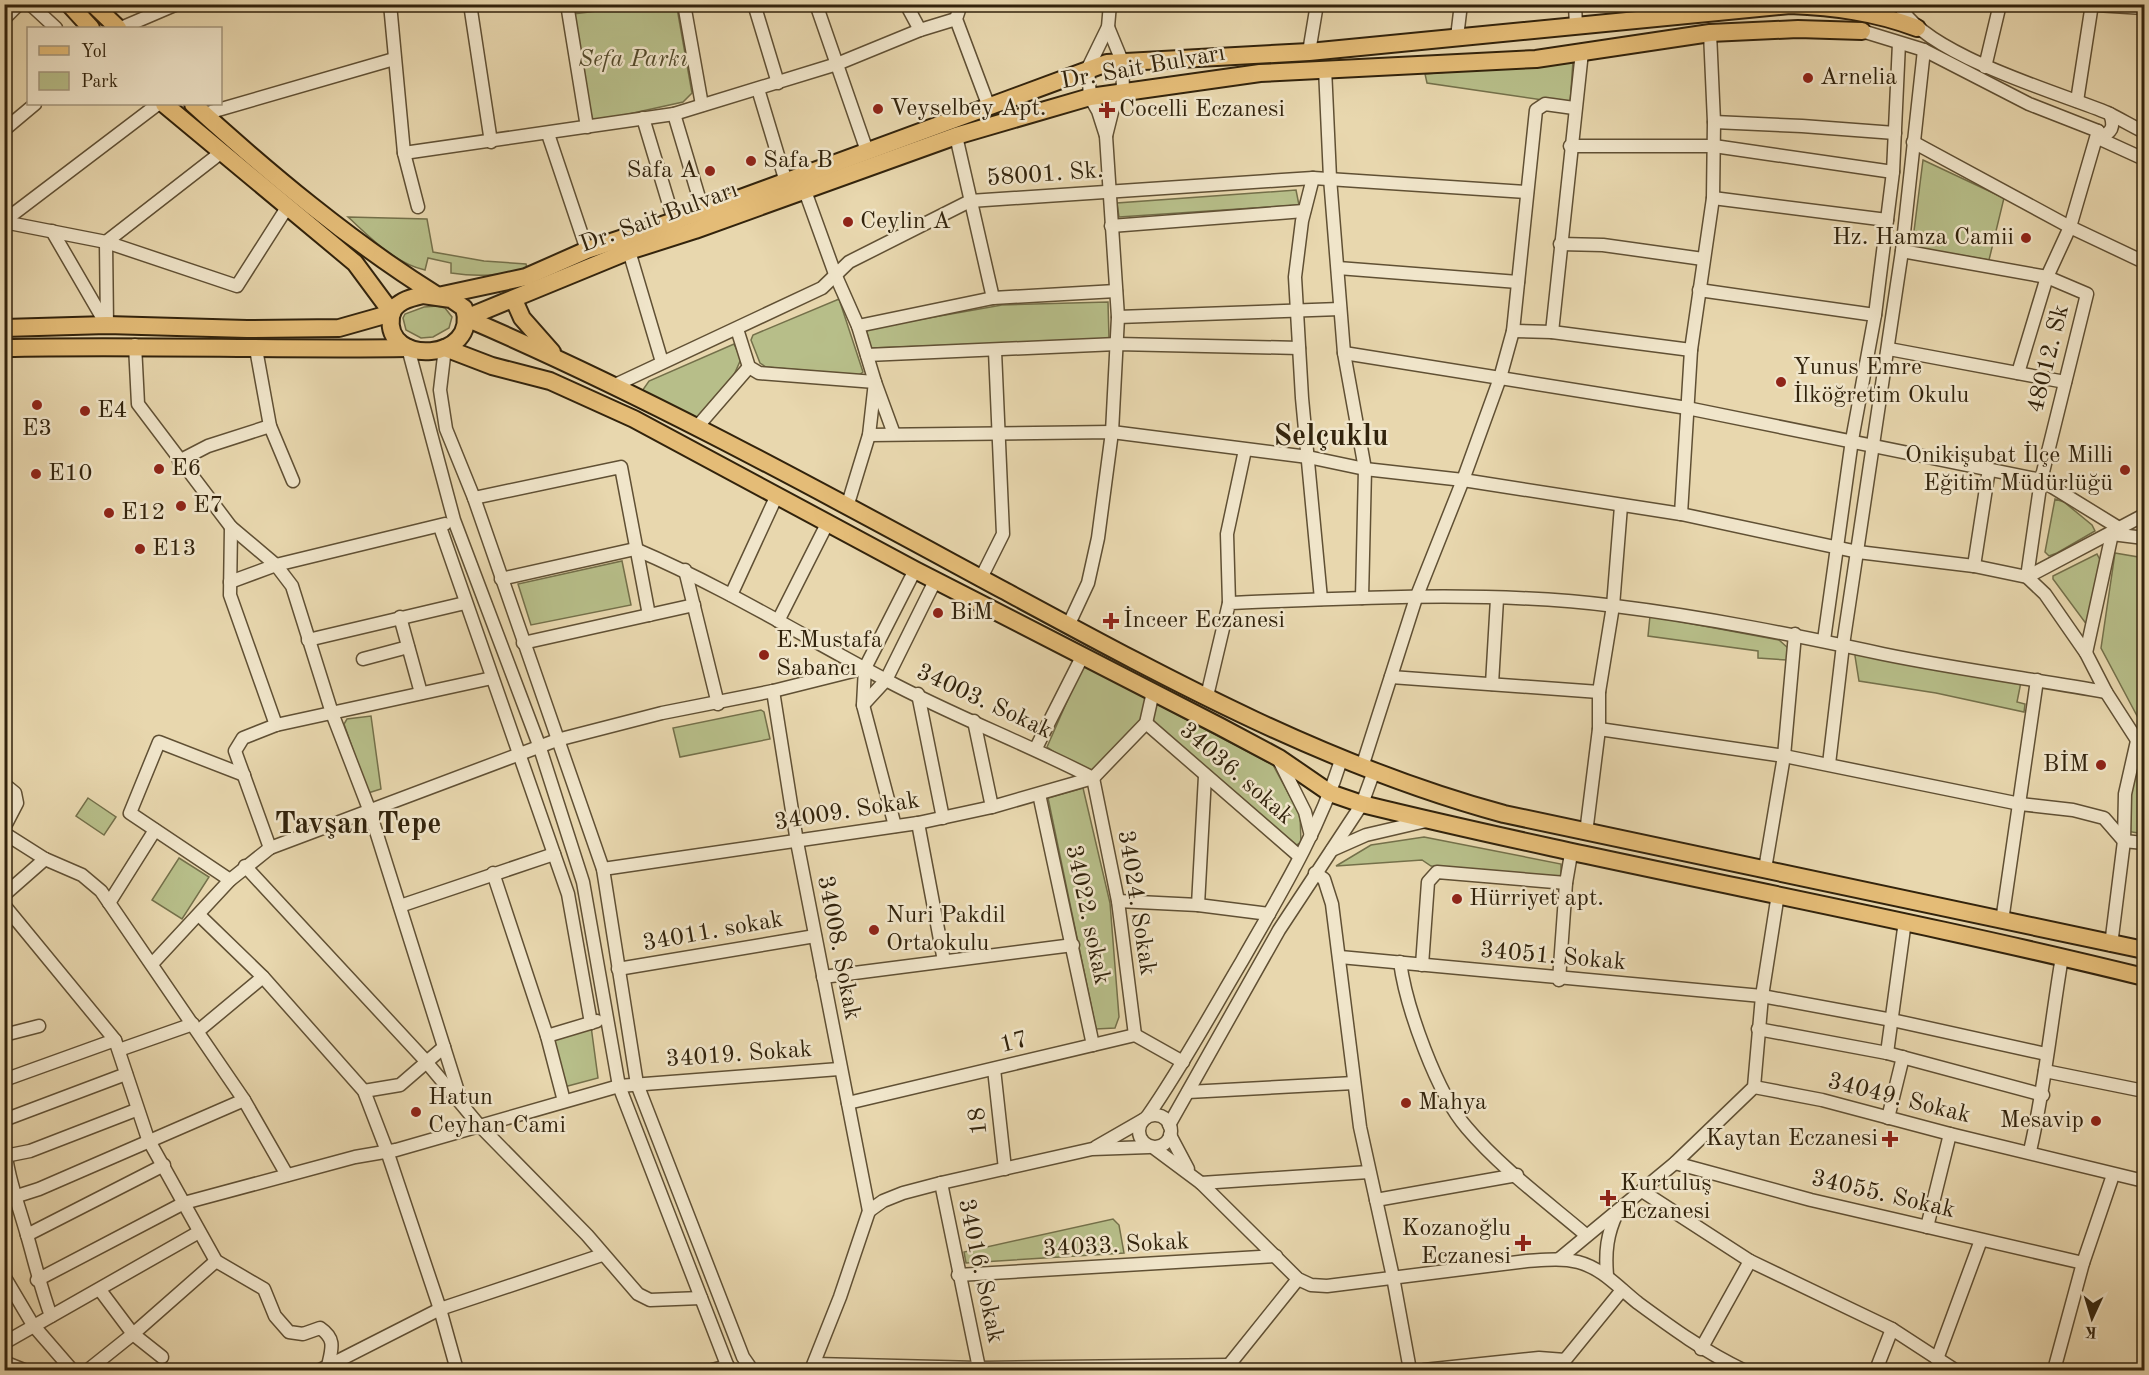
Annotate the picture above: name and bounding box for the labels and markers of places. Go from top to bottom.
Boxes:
place label: Arnelia [1820,66,1897,90]
marker: Arnelia [1801,71,1815,85]
place label: Veyselbey Apt. [890,97,1047,121]
place label: Cocelli Eczanesi [1119,98,1285,122]
marker: Veyselbey Apt. [871,102,885,116]
marker: Cocelli Eczanesi [1100,103,1114,117]
place label: Safa B [763,149,833,173]
marker: Safa B [744,154,758,168]
place label: Safa A [626,159,698,183]
marker: Safa A [703,164,717,178]
place label: Ceylin A [860,210,951,234]
marker: Ceylin A [841,215,855,229]
place label: Hz. Hamza Camii [1832,226,2014,250]
marker: Hz. Hamza Camii [2019,231,2033,245]
place label: Yunus Emre İlköğretim Okulu [1793,356,1969,408]
marker: Yunus Emre İlköğretim Okulu [1774,375,1788,389]
marker: E3 [30,398,44,412]
place label: E4 [97,399,127,423]
marker: E4 [78,404,92,418]
place label: E3 [22,417,52,441]
place label: Onikişubat İlçe Milli Eğitim Müdürlüğü [1905,441,2113,496]
place label: E6 [171,457,201,481]
place label: E10 [48,462,92,486]
marker: E6 [152,462,166,476]
marker: Onikişubat İlçe Milli Eğitim Müdürlüğü [2118,463,2132,477]
marker: E10 [29,467,43,481]
place label: E7 [193,494,223,518]
marker: E7 [174,499,188,513]
place label: E12 [121,501,165,525]
marker: E12 [102,506,116,520]
place label: E13 [152,537,196,561]
marker: E13 [133,542,147,556]
place label: BiM [950,601,993,625]
marker: BiM [931,606,945,620]
place label: İnceer Eczanesi [1123,606,1285,633]
marker: İnceer Eczanesi [1104,614,1118,628]
place label: E.Mustafa Sabancı [776,629,883,681]
marker: E.Mustafa Sabancı [757,648,771,662]
place label: BİM [2043,750,2089,777]
marker: BİM [2094,758,2108,772]
place label: Hürriyet apt. [1469,887,1604,911]
marker: Hürriyet apt. [1450,892,1464,906]
place label: Nuri Pakdil Ortaokulu [886,904,1005,956]
marker: Nuri Pakdil Ortaokulu [867,923,881,937]
place label: Hatun Ceyhan Cami [428,1086,566,1138]
place label: Mahya [1418,1091,1487,1115]
marker: Mahya [1399,1096,1413,1110]
marker: Hatun Ceyhan Cami [409,1105,423,1119]
place label: Mesavip [2000,1109,2084,1133]
marker: Mesavip [2089,1114,2103,1128]
place label: Kaytan Eczanesi [1705,1127,1878,1151]
marker: Kaytan Eczanesi [1883,1132,1897,1146]
place label: Kurtuluş Eczanesi [1620,1172,1712,1224]
marker: Kurtuluş Eczanesi [1601,1191,1615,1205]
place label: Kozanoğlu Eczanesi [1401,1217,1511,1269]
marker: Kozanoğlu Eczanesi [1516,1236,1530,1250]

